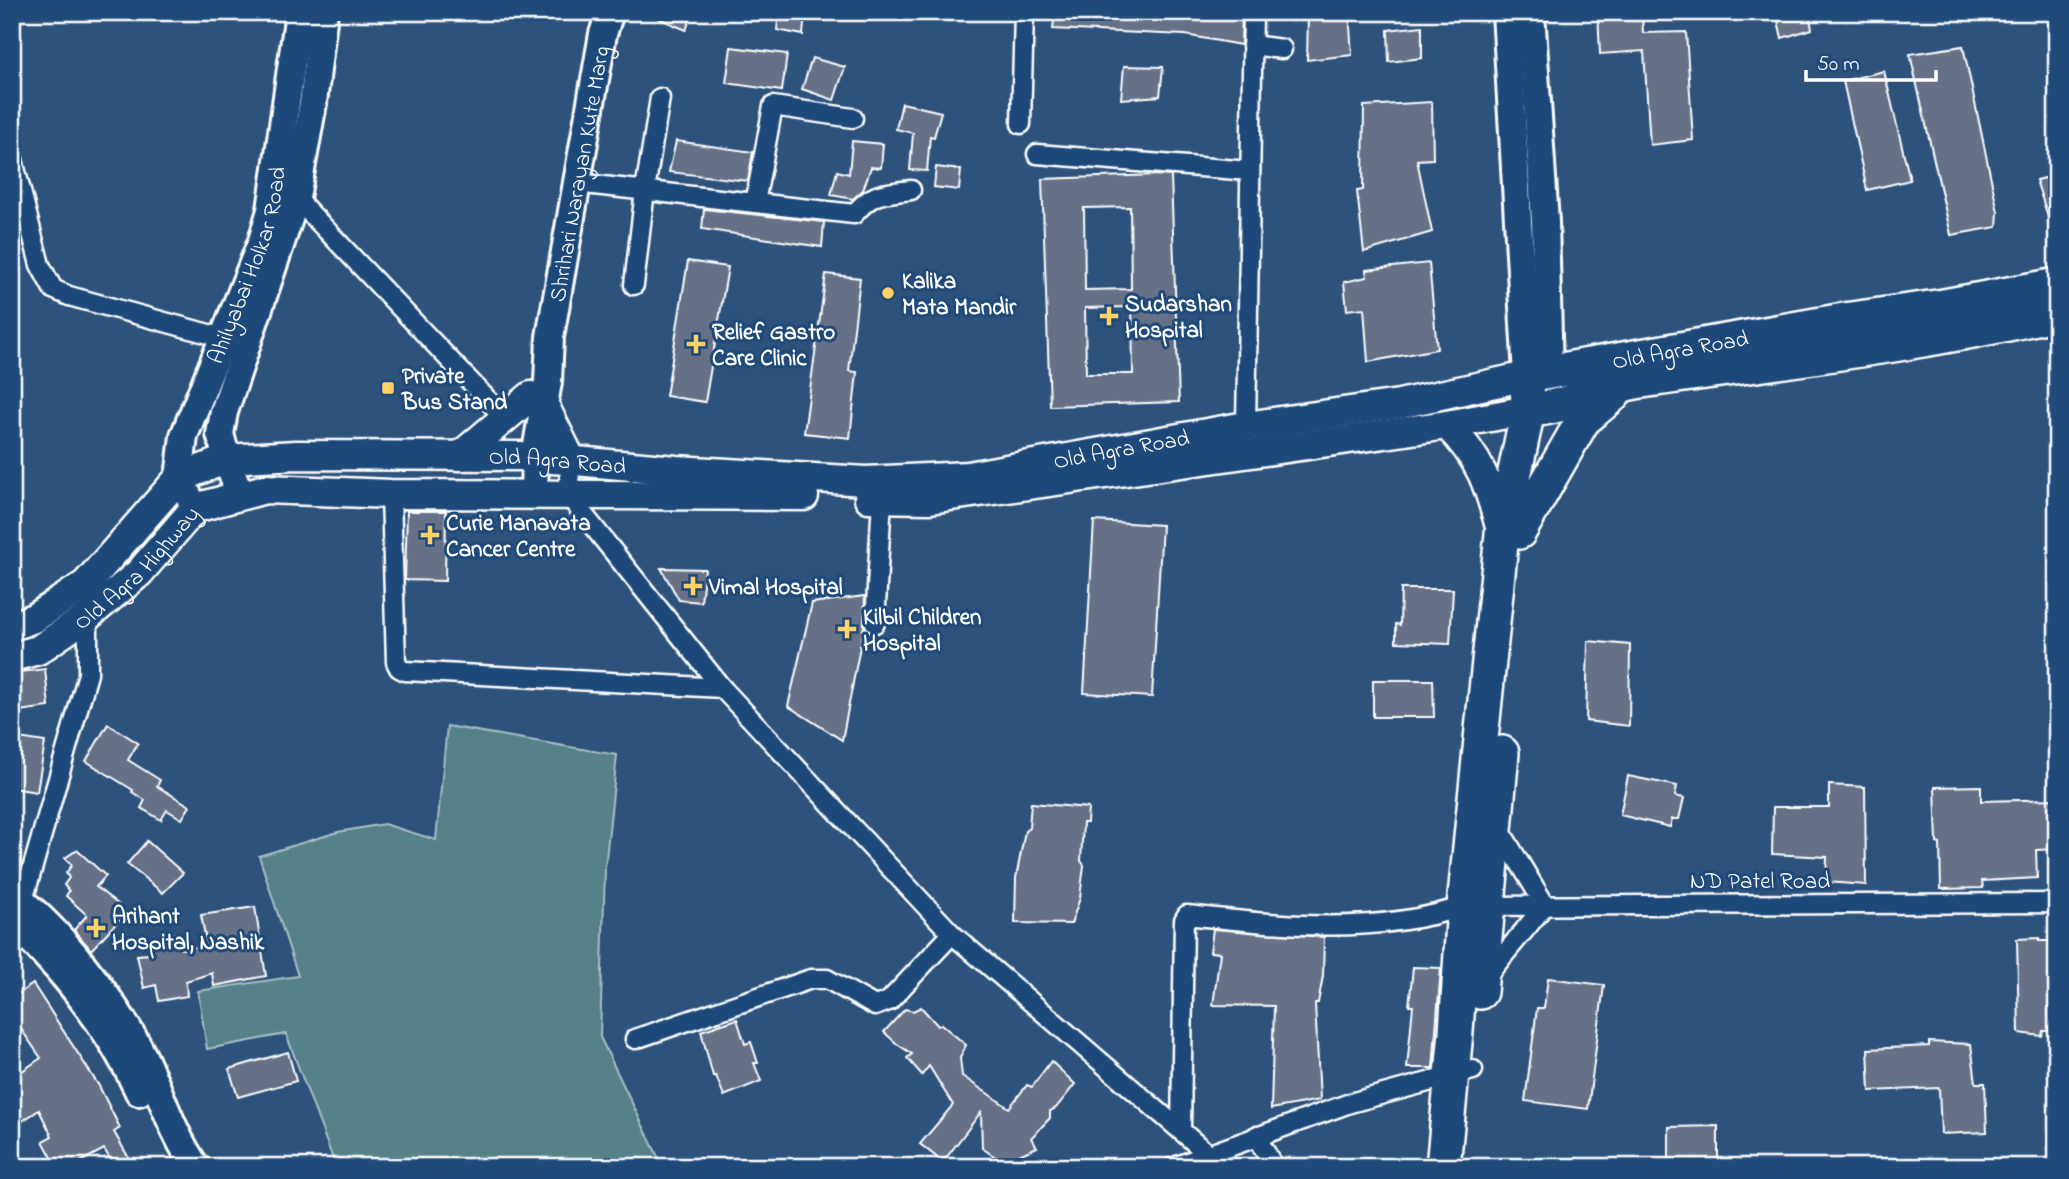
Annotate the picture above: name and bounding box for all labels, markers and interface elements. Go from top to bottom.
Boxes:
scale bar [1806,38,1936,82]
street label: Shrihari Narayan Kute Marg [542,44,621,305]
text: 50 m [1817,50,1860,80]
street label: Ahilyabai Holkar Road [200,165,296,369]
place label: Kalika Mata Mandir [902,266,1017,325]
marker: Kalika Mata Mandir [880,285,896,301]
place label: Sudarshan Hospital [1125,289,1232,348]
marker: Sudarshan Hospital [1099,306,1119,326]
place label: Relief Gastro Care Clinic [712,317,835,376]
street label: Old Agra Road [1610,323,1751,380]
marker: Relief Gastro Care Clinic [686,334,706,354]
place label: Private Bus Stand [401,361,507,420]
marker: Private Bus Stand [380,380,396,396]
street label: Old Agra Road [1051,422,1192,479]
street label: Old Agra Road [489,442,627,484]
street label: Old Agra Highway [68,500,210,640]
place label: Curie Manavata Cancer Centre [446,508,591,567]
marker: Curie Manavata Cancer Centre [420,525,440,545]
place label: Vimal Hospital [708,572,843,605]
marker: Vimal Hospital [683,576,703,596]
place label: Kilbil Children Hospital [863,602,981,661]
marker: Kilbil Children Hospital [837,619,857,639]
street label: ND Patel Road [1690,866,1830,899]
place label: Arihant Hospital, Nashik [112,901,265,960]
marker: Arihant Hospital, Nashik [86,918,106,938]

